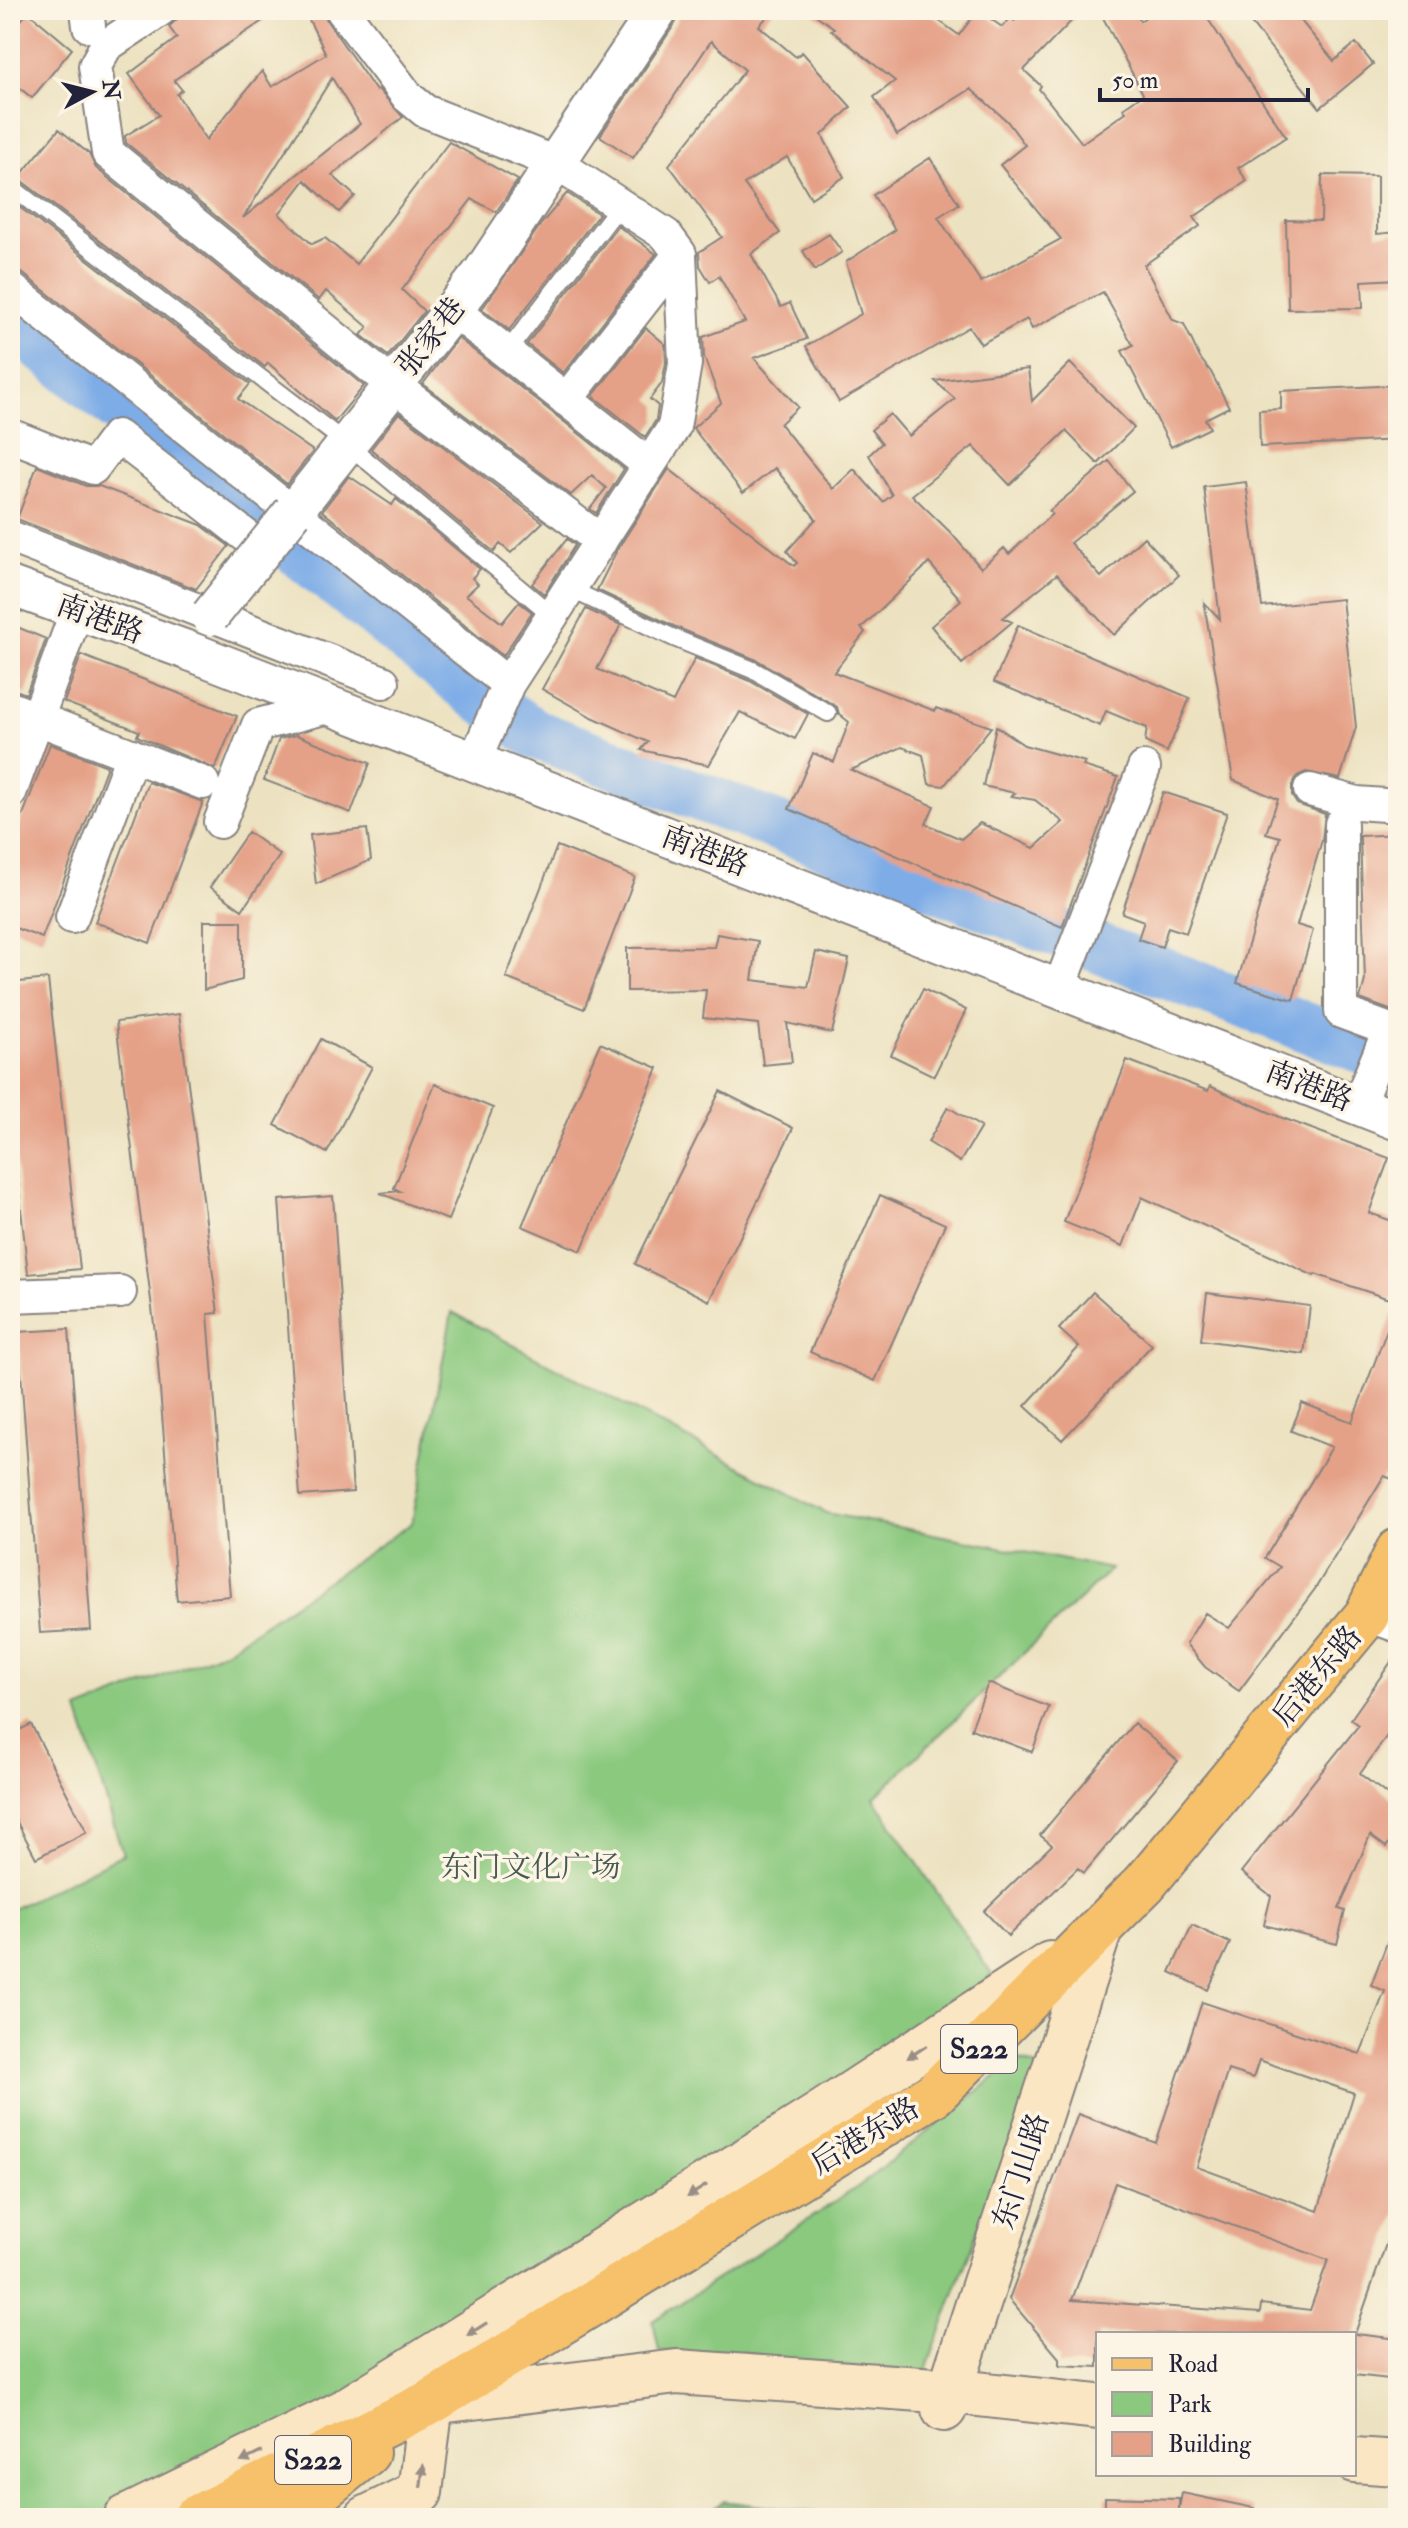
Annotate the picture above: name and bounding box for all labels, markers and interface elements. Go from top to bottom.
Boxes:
north arrow [52,52,132,132]
scale bar [1100,52,1308,102]
text: 50 m [1112,65,1159,96]
text: N [96,77,126,101]
street label: 张家巷 [389,290,473,384]
street label: 南港路 [51,586,149,652]
street label: 南港路 [656,818,754,884]
street label: 南港路 [1260,1053,1358,1119]
street label: 后港东路 [1264,1618,1370,1734]
park label: 东门文化广场 [441,1849,621,1886]
road number: S222 [941,2025,1017,2073]
one-way arrow [906,2044,927,2059]
street label: 后港东路 [804,2089,926,2183]
street label: 东门山路 [985,2108,1057,2234]
one-way arrow [686,2184,708,2198]
one-way arrow [466,2321,487,2336]
legend [1096,2332,1356,2476]
text: Road [1168,2349,1218,2380]
text: Park [1168,2389,1212,2420]
text: Building [1168,2429,1252,2460]
road number: S222 [275,2436,351,2484]
one-way arrow [239,2450,263,2464]
one-way arrow [416,2464,429,2489]

